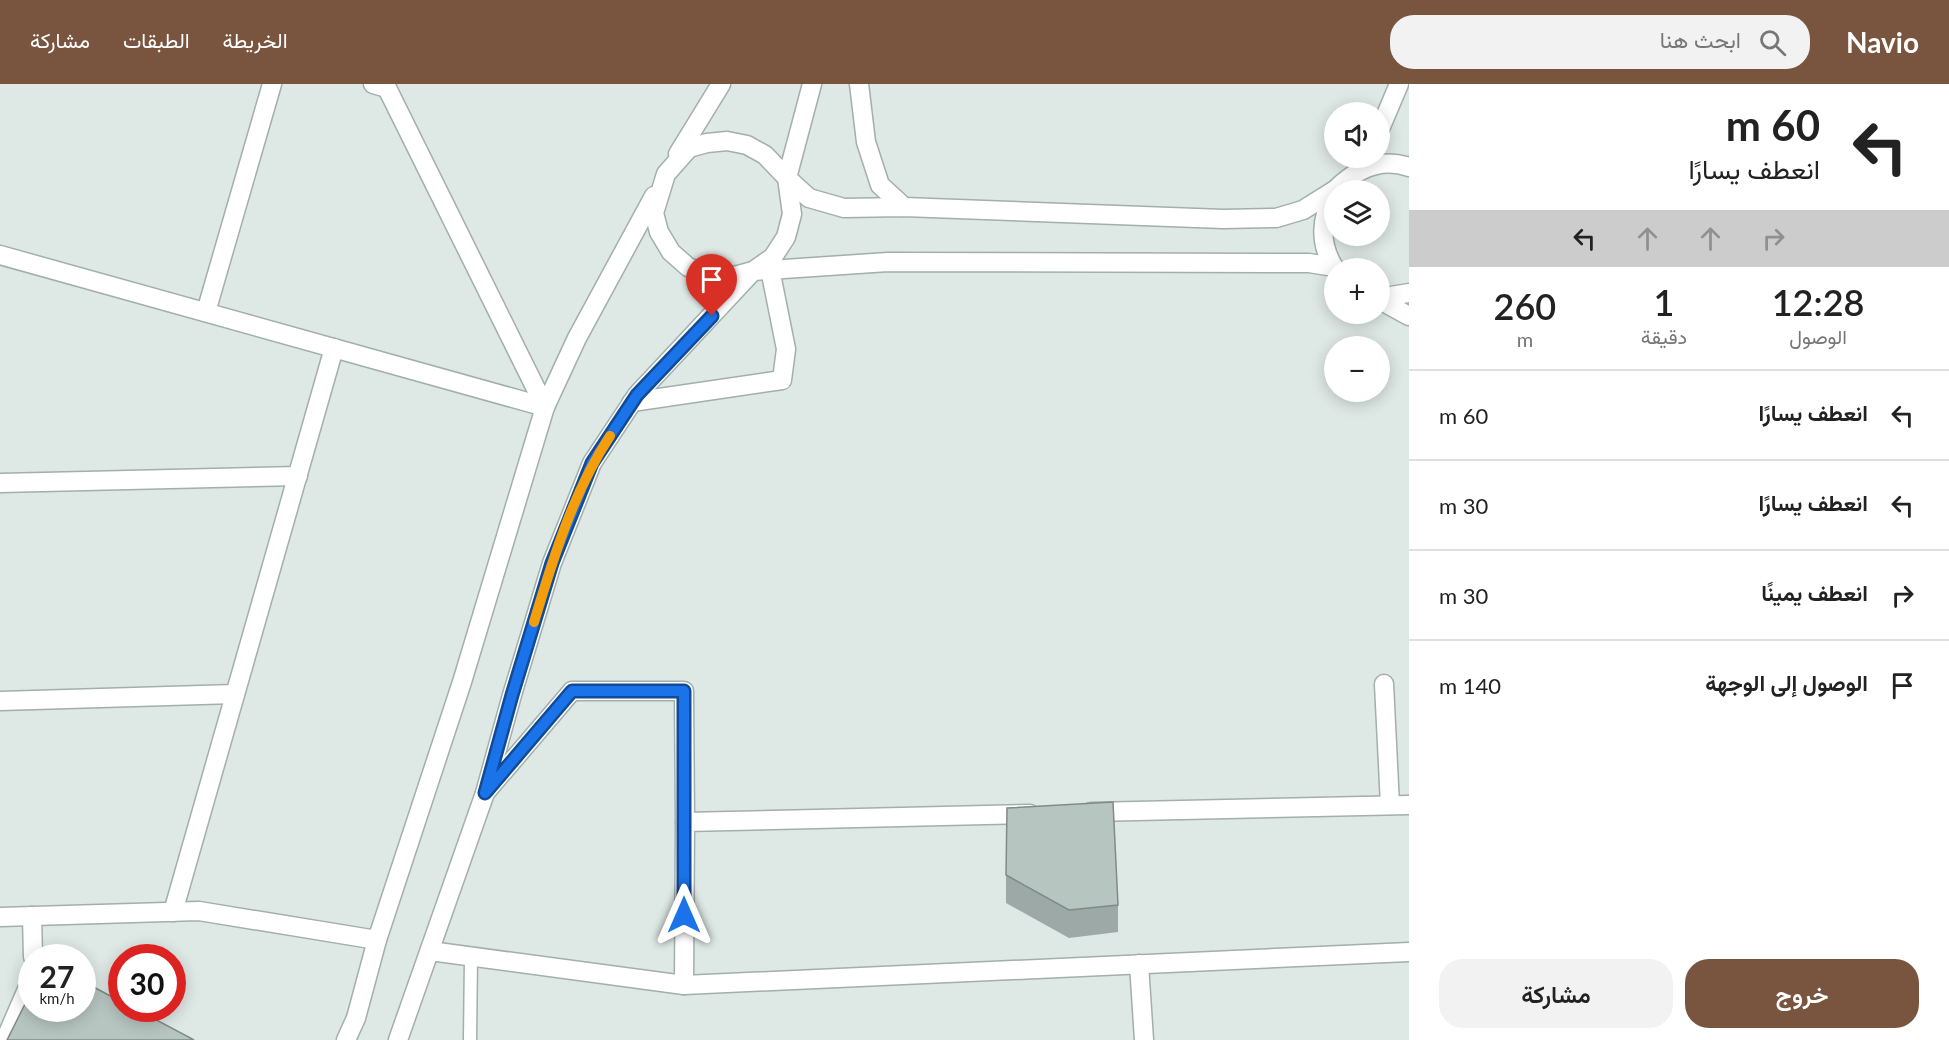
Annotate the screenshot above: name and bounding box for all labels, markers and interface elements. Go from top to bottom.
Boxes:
search box [1390,15,1810,69]
text: Navio [1846,25,1919,59]
text: ابحث هنا [1660,26,1741,53]
icon: search [1756,26,1789,59]
text: مشاركة [30,27,90,52]
text: الطبقات [123,27,190,52]
text: الخريطة [223,27,288,52]
text: 60 m [1726,100,1820,150]
map controls [1324,102,1390,402]
button: sound [1324,102,1390,168]
icon: left [1841,108,1919,186]
text: انعطف يسارًا [1688,152,1820,185]
button: layers [1324,180,1390,246]
icon: left [1568,222,1601,255]
icon: ahead [1631,222,1664,255]
icon: ahead [1694,222,1727,255]
icon: right [1757,222,1790,255]
pin [686,254,737,316]
button: + [1324,258,1390,324]
icon: arrive [695,263,728,296]
text: 1 [1654,280,1674,324]
text: 12:28 [1772,280,1864,324]
text: 260 [1494,284,1556,328]
text: دقيقة [1641,324,1687,348]
text: الوصول [1789,324,1847,348]
text: m [1517,327,1533,351]
button: − [1324,336,1390,402]
text: انعطف يسارًا [1759,399,1868,426]
icon: left [1886,399,1919,432]
text: 60 m [1439,402,1488,429]
text: انعطف يسارًا [1759,489,1868,516]
icon: left [1886,489,1919,522]
text: 30 m [1439,492,1488,519]
text: انعطف يمينًا [1761,579,1868,606]
icon: right [1886,579,1919,612]
text: 30 m [1439,582,1488,609]
text: الوصول إلى الوجهة [1705,669,1868,696]
icon: arrive [1886,669,1919,702]
text: 140 m [1439,672,1501,699]
position arrow [652,883,716,947]
speed limit sign: 30 [108,944,186,1022]
text: 27 [40,958,74,994]
button: مشاركة [1439,959,1673,1028]
button: خروج [1685,959,1919,1028]
text: km/h [39,989,75,1007]

